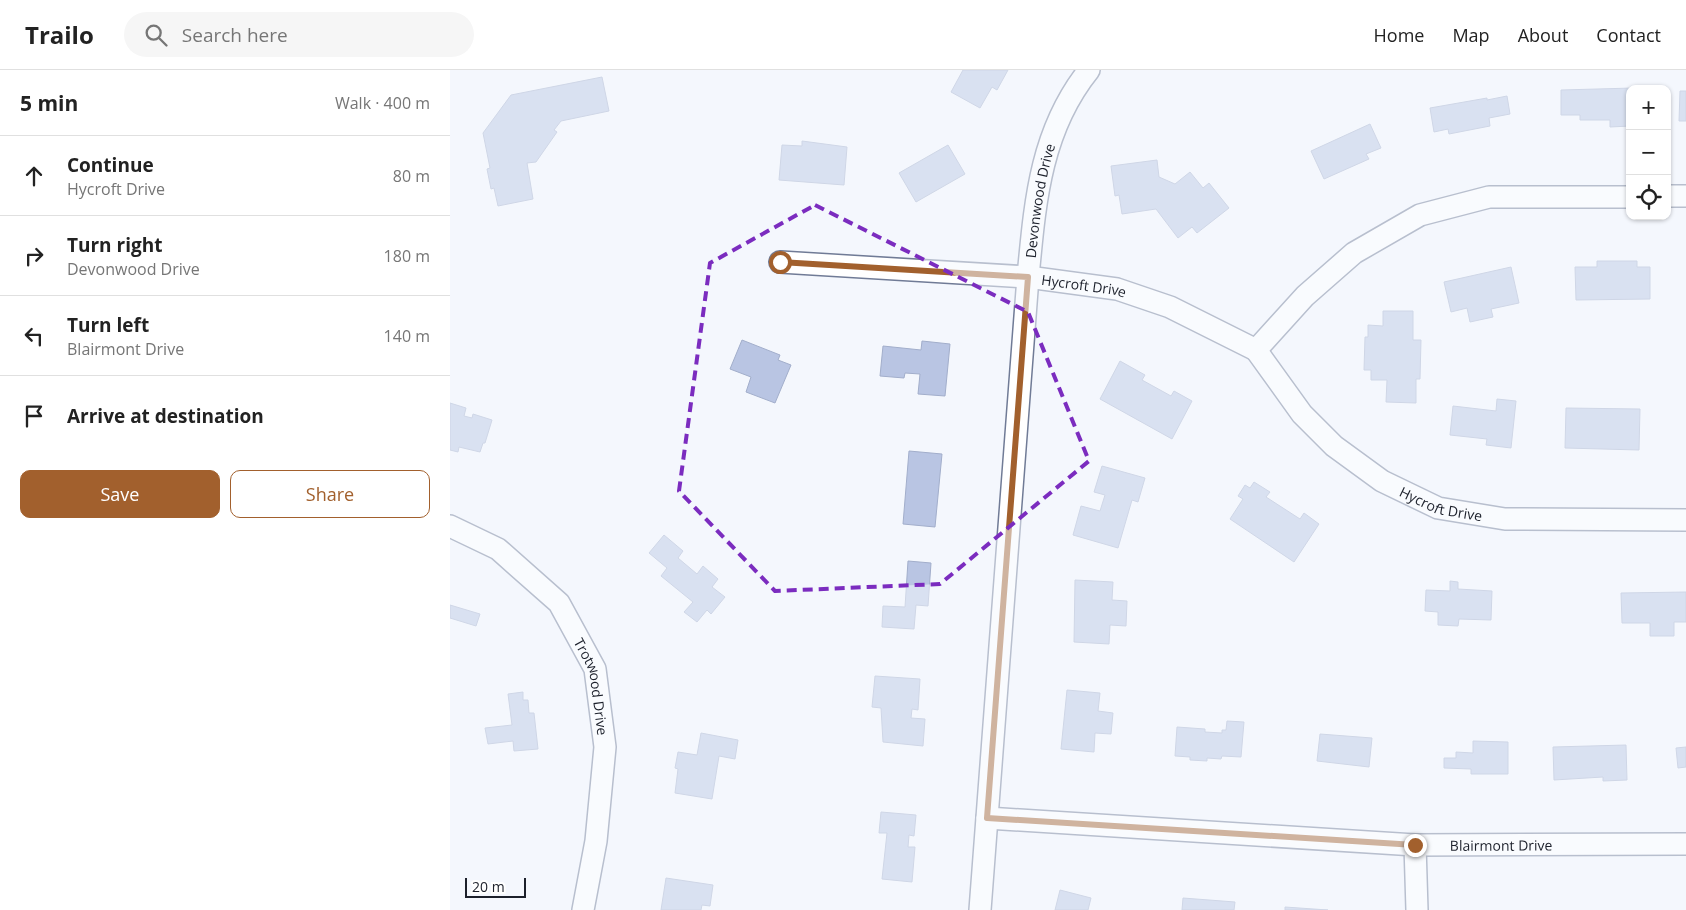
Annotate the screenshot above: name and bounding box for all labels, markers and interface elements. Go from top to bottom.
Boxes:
search box [124,12,474,57]
text: Trailo [25,18,94,51]
icon: search [142,21,170,49]
text: Search here [182,22,288,48]
text: Home [1374,23,1424,47]
text: Map [1452,23,1490,47]
text: About [1518,23,1568,47]
text: Contact [1596,23,1661,47]
map controls [1626,85,1671,220]
button: + [1626,85,1671,130]
text: 5 min [20,89,78,117]
text: Walk · 400 m [335,92,430,114]
button: − [1626,130,1671,175]
street label: Devonwood Drive [1020,141,1059,259]
text: Continue [67,152,154,178]
icon: ahead [20,162,48,190]
text: 80 m [393,165,430,187]
button: locate [1626,175,1671,220]
text: Hycroft Drive [67,178,165,200]
text: Turn right [67,232,162,258]
icon: right [20,242,48,270]
text: 180 m [384,245,430,267]
route start [769,251,792,274]
text: Devonwood Drive [67,258,200,280]
street label: Hycroft Drive [1040,269,1129,301]
text: Turn left [67,312,149,338]
icon: left [20,322,48,350]
text: 140 m [384,325,430,347]
text: Blairmont Drive [67,338,184,360]
icon: arrive [20,402,48,430]
text: Arrive at destination [67,403,264,429]
button: Save [20,470,220,518]
button: Share [230,470,430,518]
street label: Hycroft Drive [1397,482,1484,525]
street label: Trotwood Drive [570,634,613,736]
route end [1404,834,1427,857]
street label: Blairmont Drive [1450,835,1553,854]
scale bar [465,875,526,898]
text: 20 m [472,877,505,896]

